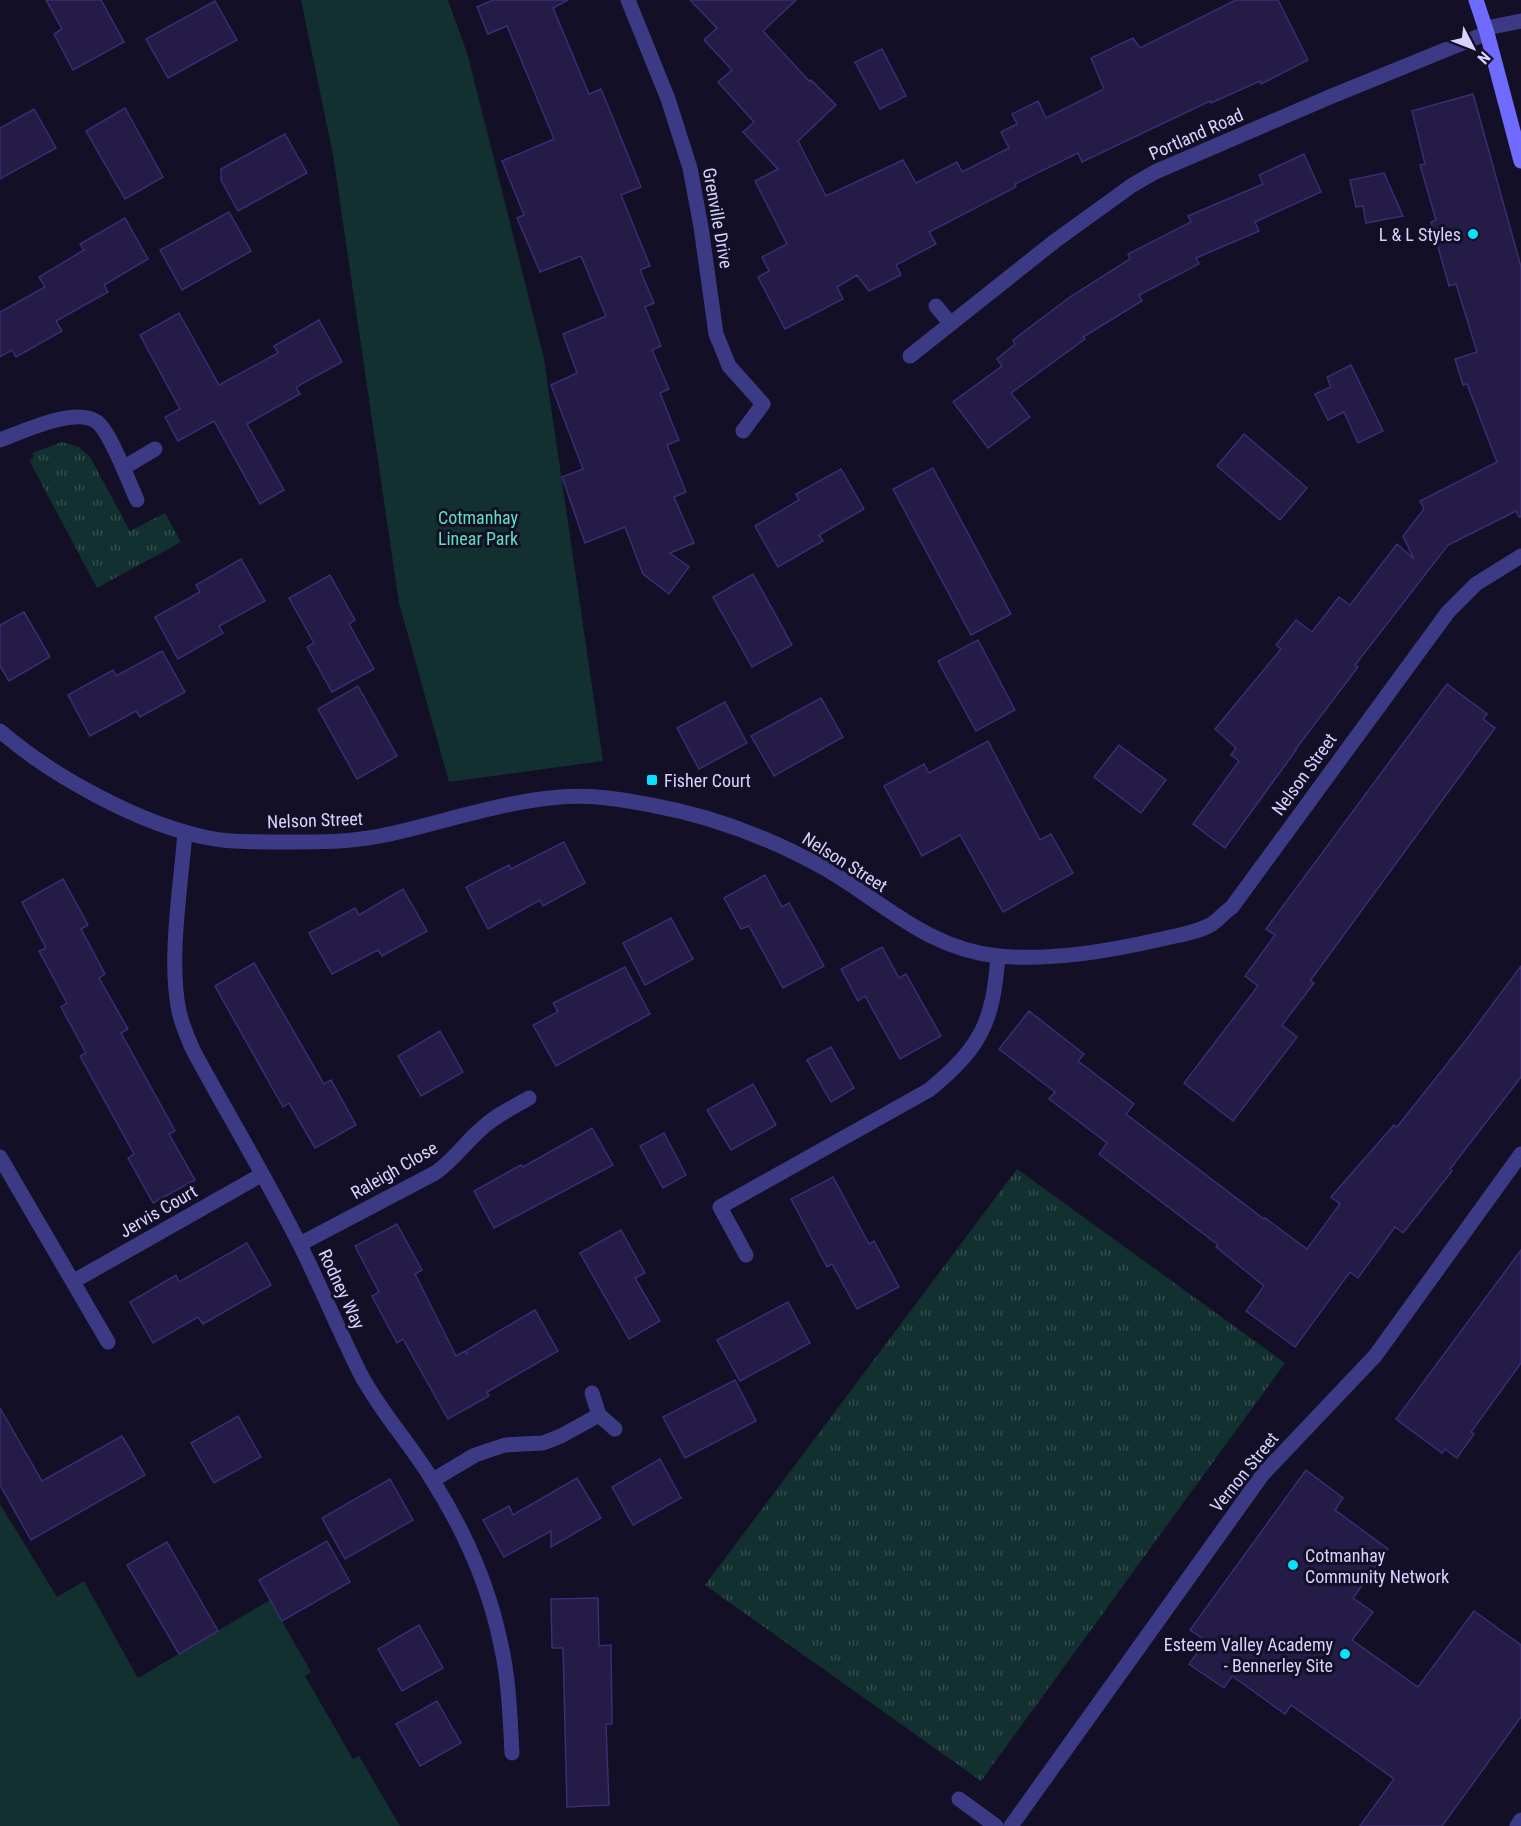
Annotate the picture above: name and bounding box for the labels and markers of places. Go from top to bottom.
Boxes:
place label: L & L Styles [1379,224,1461,245]
marker: L & L Styles [1466,227,1480,241]
place label: Fisher Court [664,770,751,791]
marker: Fisher Court [645,773,659,787]
place label: Cotmanhay Community Network [1305,1545,1449,1587]
marker: Cotmanhay Community Network [1286,1558,1300,1572]
place label: Esteem Valley Academy - Bennerley Site [1164,1634,1334,1676]
marker: Esteem Valley Academy - Bennerley Site [1338,1647,1352,1661]

